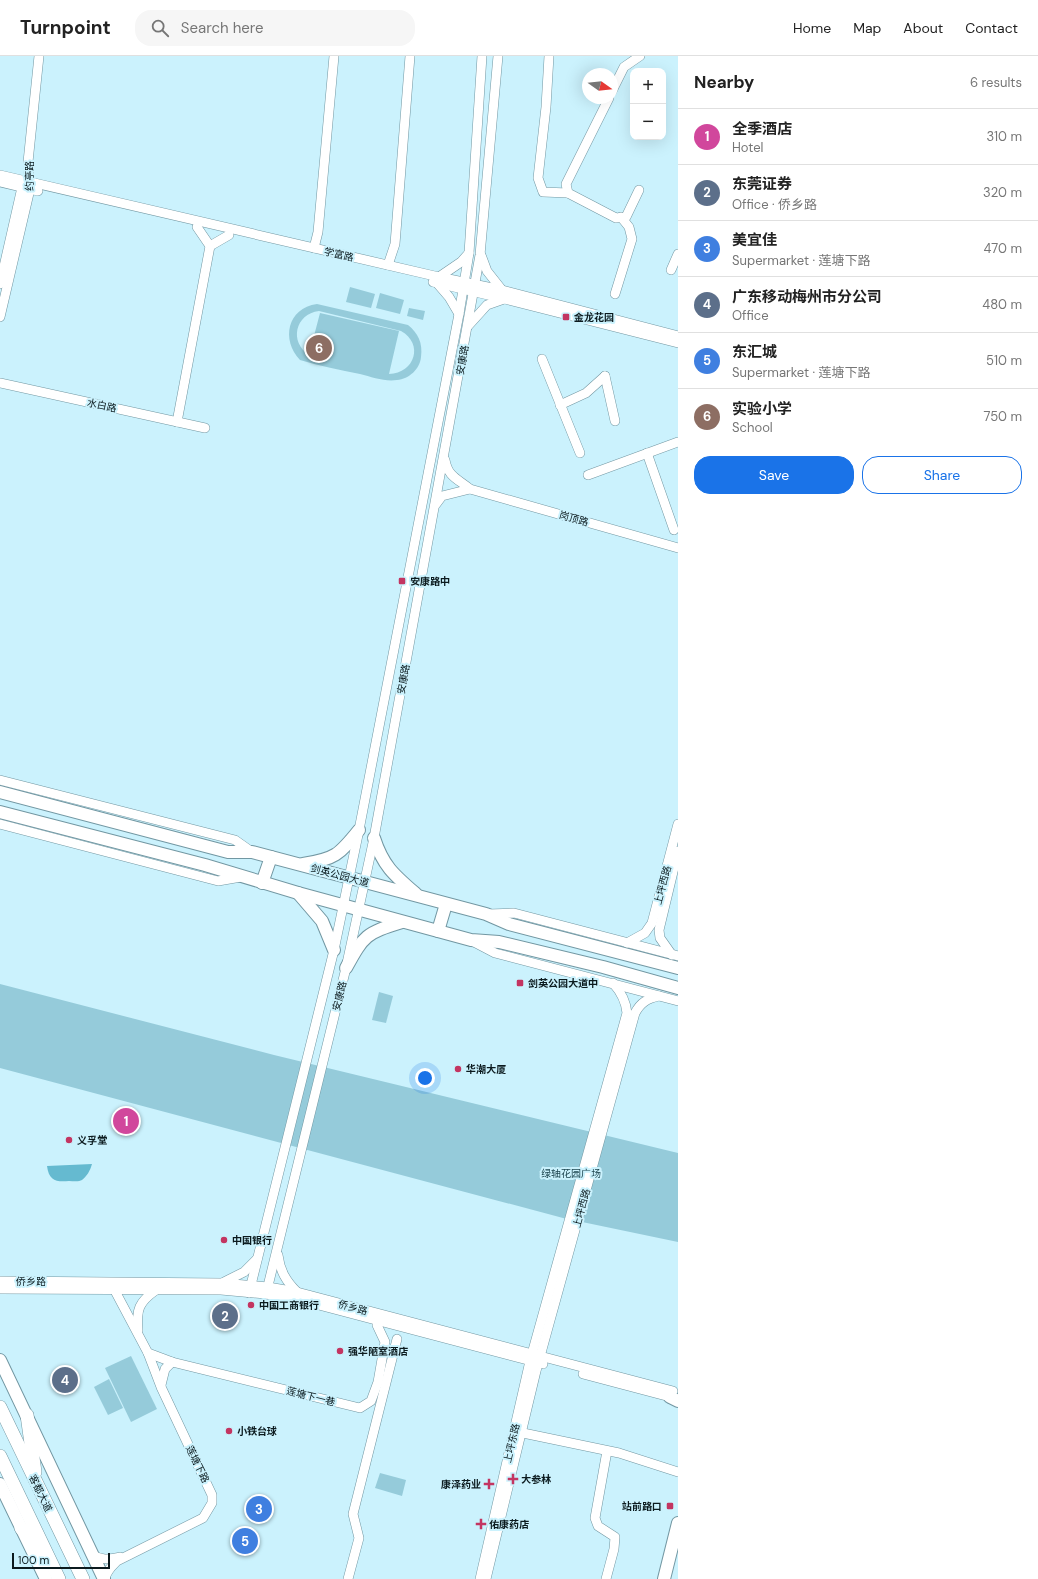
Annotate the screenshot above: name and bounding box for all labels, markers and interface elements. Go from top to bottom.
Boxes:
search box [135,10,415,46]
text: Turnpoint [20,15,111,40]
icon: search [149,17,171,39]
text: Search here [181,18,264,38]
text: Home [793,19,831,37]
text: Map [853,19,881,37]
text: About [903,19,943,37]
text: Contact [965,19,1018,37]
north arrow [582,68,618,104]
map controls [630,68,666,140]
button: + [630,68,666,104]
text: Nearby [694,71,754,93]
text: 6 results [970,74,1022,91]
button: − [630,104,666,140]
text: 全季酒店 [732,119,792,139]
text: 1 [705,128,709,145]
text: 310 m [987,128,1022,145]
text: Hotel [732,139,764,156]
street label: 约亭路 [23,161,36,191]
text: 东莞证券 [732,174,792,194]
text: 2 [703,184,711,201]
text: 320 m [983,184,1022,201]
text: Office · 侨乡路 [732,196,817,213]
text: 美宜佳 [732,230,777,250]
text: 3 [703,240,711,257]
text: 470 m [983,240,1022,257]
street label: 学富路 [323,245,355,264]
text: Supermarket · 莲塘下路 [732,252,871,269]
text: 广东移动梅州市分公司 [732,287,882,307]
text: 4 [703,296,711,313]
text: 480 m [982,296,1022,313]
text: Office [732,307,769,324]
place label: 金龙花园 [573,311,614,324]
marker: 金龙花园 [561,312,571,322]
pin: 6 [306,333,332,363]
text: 东汇城 [732,342,777,362]
street label: 安康路 [453,344,471,376]
text: 5 [703,352,711,369]
text: 510 m [986,352,1022,369]
text: Supermarket · 莲塘下路 [732,364,871,381]
street label: 水白路 [86,396,118,415]
text: 实验小学 [732,399,792,419]
text: 6 [703,408,711,425]
text: 750 m [984,408,1022,425]
text: School [732,419,773,436]
button: Save [694,456,854,494]
button: Share [862,456,1022,494]
street label: 岗顶路 [558,508,590,529]
place label: 安康路中 [410,575,450,588]
marker: 安康路中 [397,576,407,586]
street label: 安康路 [394,663,412,695]
street label: 剑英公园大道 [309,861,371,890]
street label: 上坪西路 [651,864,674,906]
place label: 剑英公园大道中 [528,977,598,990]
marker: 剑英公园大道中 [515,978,525,988]
street label: 安康路 [330,980,349,1012]
place label: 华潮大厦 [466,1063,506,1076]
marker: 华潮大厦 [453,1064,463,1074]
your location [415,1068,435,1088]
pin: 1 [113,1106,139,1136]
place label: 义孚堂 [77,1134,107,1147]
marker: 义孚堂 [64,1135,74,1145]
park label: 绿轴花园广场 [541,1167,601,1180]
street label: 上坪西路 [570,1187,593,1229]
place label: 中国银行 [232,1234,272,1247]
marker: 中国银行 [219,1235,229,1245]
street label: 侨乡路 [15,1275,46,1288]
street label: 侨乡路 [336,1297,369,1318]
place label: 中国工商银行 [259,1299,319,1312]
marker: 中国工商银行 [246,1300,256,1310]
pin: 2 [212,1301,238,1331]
place label: 强华陋室酒店 [348,1345,408,1358]
marker: 强华陋室酒店 [335,1346,345,1356]
pin: 4 [52,1365,78,1395]
street label: 莲塘下一巷 [285,1384,337,1409]
street label: 上坪东路 [501,1422,522,1464]
place label: 小铁台球 [237,1425,277,1438]
marker: 小铁台球 [224,1426,234,1436]
street label: 莲塘下路 [183,1443,212,1485]
street label: 客都大道 [26,1472,55,1514]
place label: 大参林 [521,1473,551,1486]
marker: 大参林 [508,1474,518,1484]
place label: 康泽药业 [441,1478,481,1491]
marker: 康泽药业 [484,1479,494,1489]
pin: 3 [246,1494,272,1524]
place label: 站前路口 [622,1500,662,1513]
marker: 站前路口 [665,1501,675,1511]
place label: 佑康药店 [489,1518,529,1531]
marker: 佑康药店 [476,1519,486,1529]
pin: 5 [232,1526,258,1556]
scale bar [12,1551,110,1570]
text: 100 m [18,1553,49,1567]

